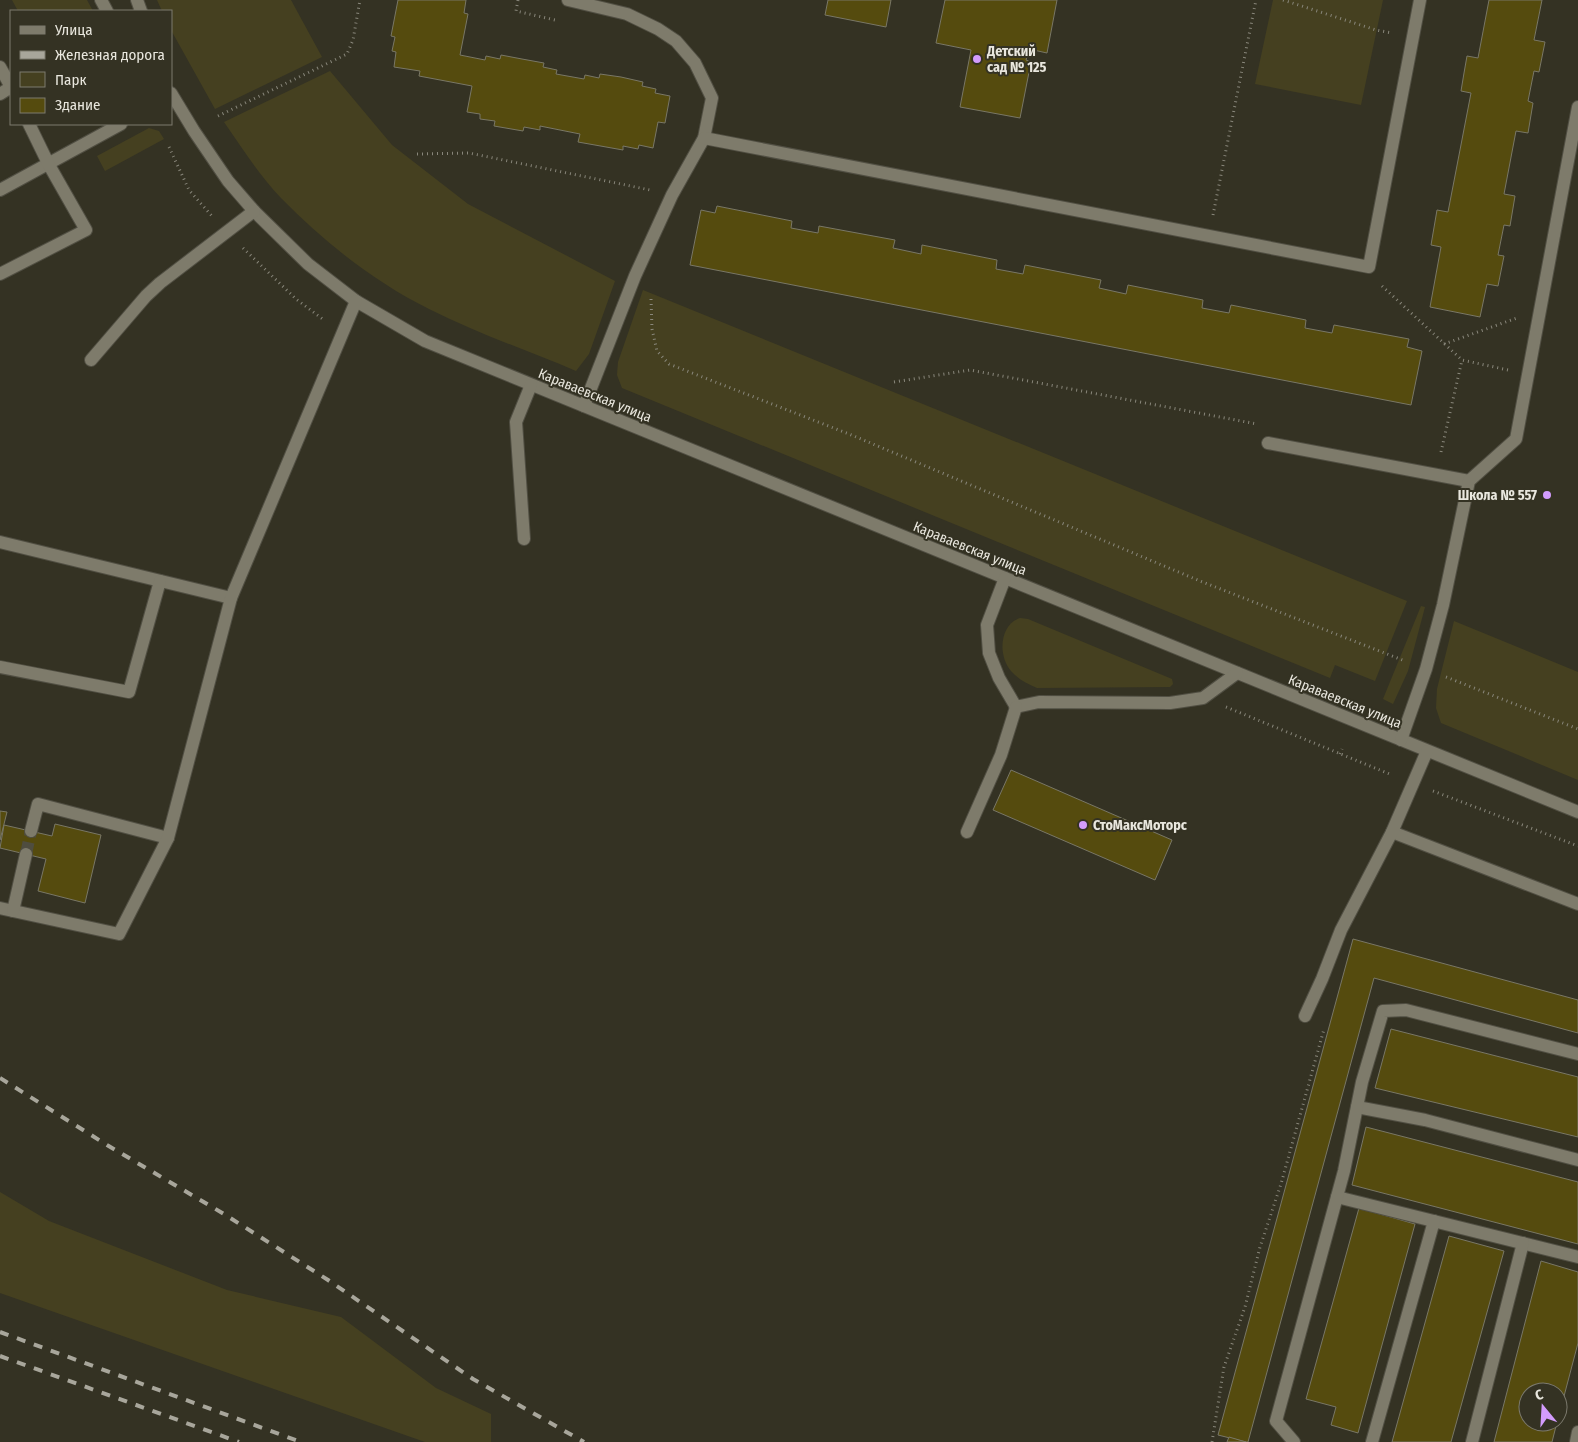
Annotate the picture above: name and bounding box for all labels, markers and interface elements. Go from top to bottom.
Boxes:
legend [10,10,172,125]
text: Улица [54,21,93,39]
place label: Детский сад № 125 [986,43,1047,76]
text: Железная дорога [55,46,165,64]
marker: Детский сад № 125 [971,53,983,65]
text: Парк [55,71,86,89]
text: Здание [55,96,101,114]
street label: Караваевская улица [536,365,654,426]
place label: Школа № 557 [1458,487,1537,504]
marker: Школа № 557 [1541,489,1553,501]
street label: Караваевская улица [911,518,1029,579]
street label: Караваевская улица [1286,671,1404,732]
place label: СтоМаксМоторс [1093,817,1188,834]
marker: СтоМаксМоторс [1077,819,1089,831]
north arrow [1518,1382,1568,1432]
text: С [1533,1386,1546,1404]

